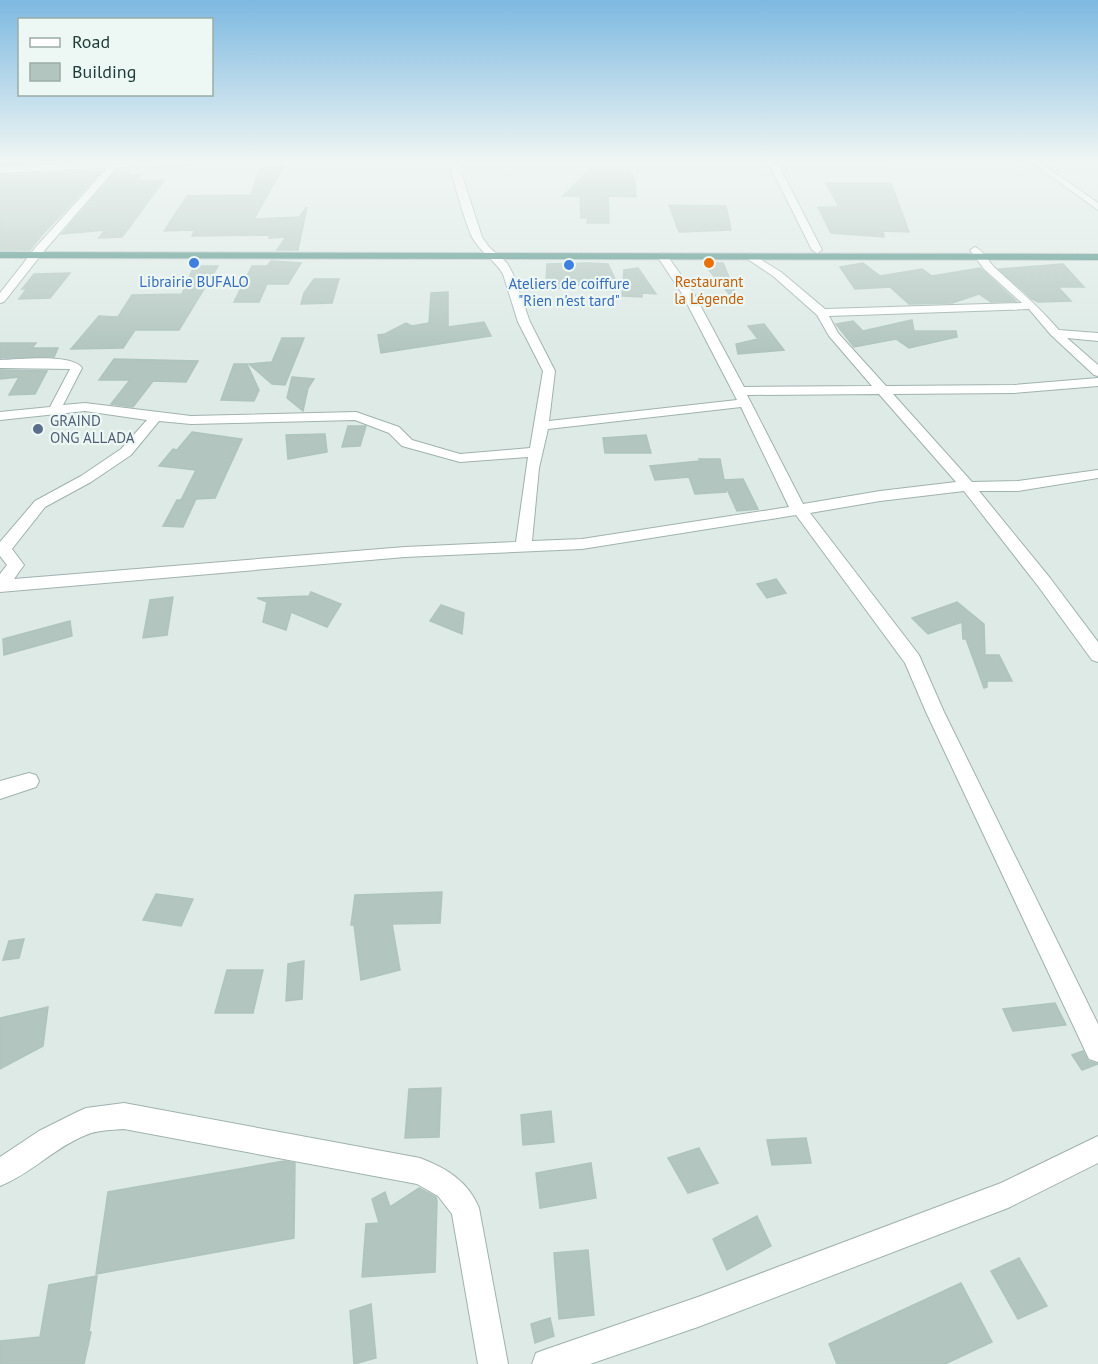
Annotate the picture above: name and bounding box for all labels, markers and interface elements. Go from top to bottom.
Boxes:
legend [18,18,213,96]
text: Road [72,30,110,53]
text: Building [72,60,136,83]
marker: Librairie BUFALO [187,256,201,270]
marker: Restaurant la Légende [702,256,716,270]
marker: Ateliers de coiffure "Rien n'est tard" [562,258,576,272]
place label: Librairie BUFALO [139,272,249,291]
place label: Restaurant la Légende [674,272,744,308]
place label: Ateliers de coiffure "Rien n'est tard" [508,274,630,310]
place label: GRAIND ONG ALLADA [50,411,135,447]
marker: GRAIND ONG ALLADA [31,422,45,436]

